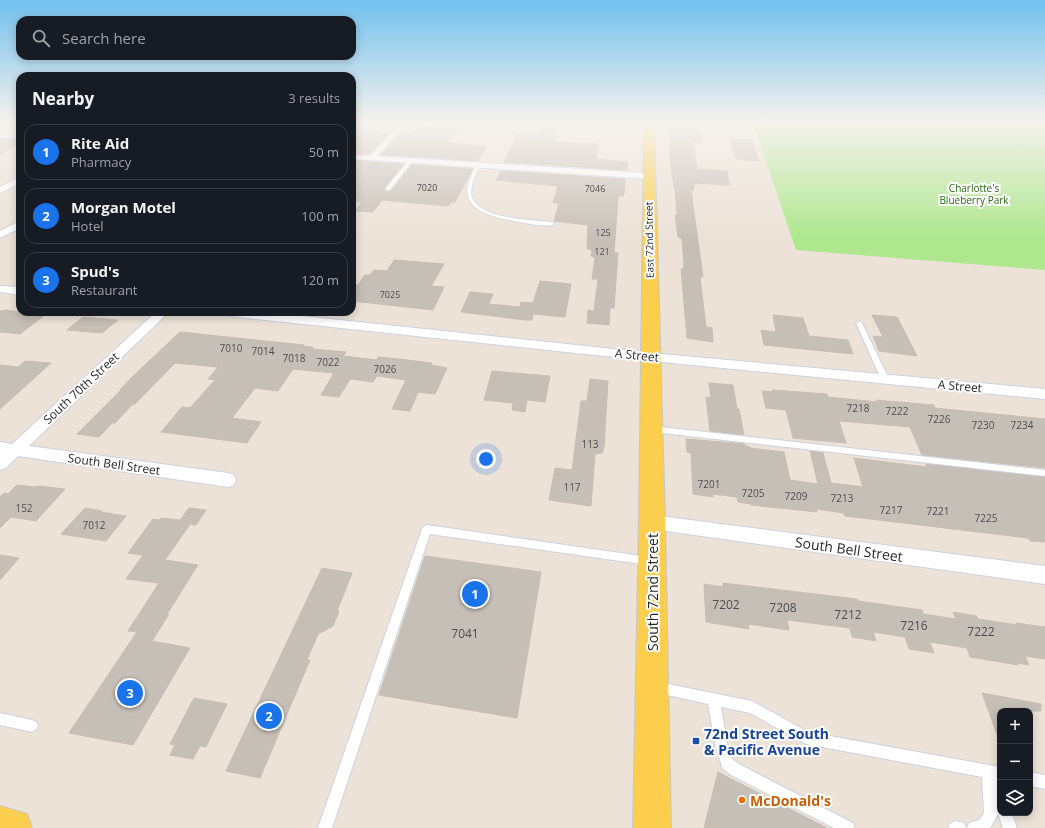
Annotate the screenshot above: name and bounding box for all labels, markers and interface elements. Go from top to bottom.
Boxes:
search box [16,16,356,60]
icon: search [30,27,52,49]
text: Search here [62,28,146,48]
text: Nearby [32,87,94,110]
text: 3 results [288,89,340,107]
text: Rite Aid [71,133,129,153]
text: 1 [42,143,50,161]
text: 50 m [309,143,339,161]
text: Pharmacy [71,153,131,171]
house number: 7020 [417,181,437,194]
park label: Charlotte's Blueberry Park [939,181,1009,207]
house number: 7046 [585,182,605,195]
text: Morgan Motel [71,197,176,217]
street label: East 72nd Street [641,201,657,278]
text: 2 [42,207,50,225]
text: 100 m [301,207,339,225]
text: Hotel [71,217,104,235]
house number: 125 [595,226,611,239]
house number: 121 [594,245,610,258]
text: Spud's [71,261,120,281]
text: 3 [42,271,50,289]
text: 120 m [301,271,339,289]
text: Restaurant [71,281,138,299]
house number: 7025 [380,288,400,301]
house number: 7010 [220,341,243,355]
house number: 7014 [252,344,275,358]
street label: A Street [614,344,660,366]
street label: South 70th Street [39,348,123,428]
house number: 7018 [283,351,306,365]
house number: 7022 [317,355,340,369]
house number: 7026 [374,362,397,376]
street label: A Street [937,376,983,396]
house number: 7218 [847,401,870,415]
house number: 7222 [886,404,909,418]
house number: 7226 [928,412,951,426]
house number: 7230 [972,418,995,432]
house number: 7234 [1011,418,1034,432]
house number: 113 [581,437,599,451]
street label: South Bell Street [67,449,161,479]
your location [476,449,496,469]
house number: 7201 [698,477,720,491]
house number: 117 [563,480,581,494]
house number: 7205 [742,486,765,500]
house number: 7209 [785,489,808,503]
house number: 7213 [831,491,854,505]
house number: 152 [15,501,33,515]
house number: 7217 [880,503,903,517]
house number: 7221 [927,504,949,518]
house number: 7225 [975,511,998,525]
house number: 7012 [83,518,106,532]
street label: South Bell Street [794,532,904,566]
street label: South 72nd Street [643,533,662,651]
pin: 1 [462,579,488,609]
house number: 7202 [712,596,740,613]
house number: 7208 [769,599,797,616]
house number: 7212 [834,606,862,623]
house number: 7216 [900,617,928,634]
house number: 7222 [967,623,995,640]
house number: 7041 [451,625,479,642]
pin: 3 [117,678,143,708]
pin: 2 [256,701,282,731]
map controls [997,708,1033,816]
button: + [997,708,1033,744]
place label: 72nd Street South & Pacific Avenue [704,724,829,759]
marker: 72nd Street South & Pacific Avenue [691,736,701,746]
button: − [997,744,1033,780]
button: layers [997,780,1033,816]
place label: McDonald's [750,791,831,810]
marker: McDonald's [737,795,747,805]

